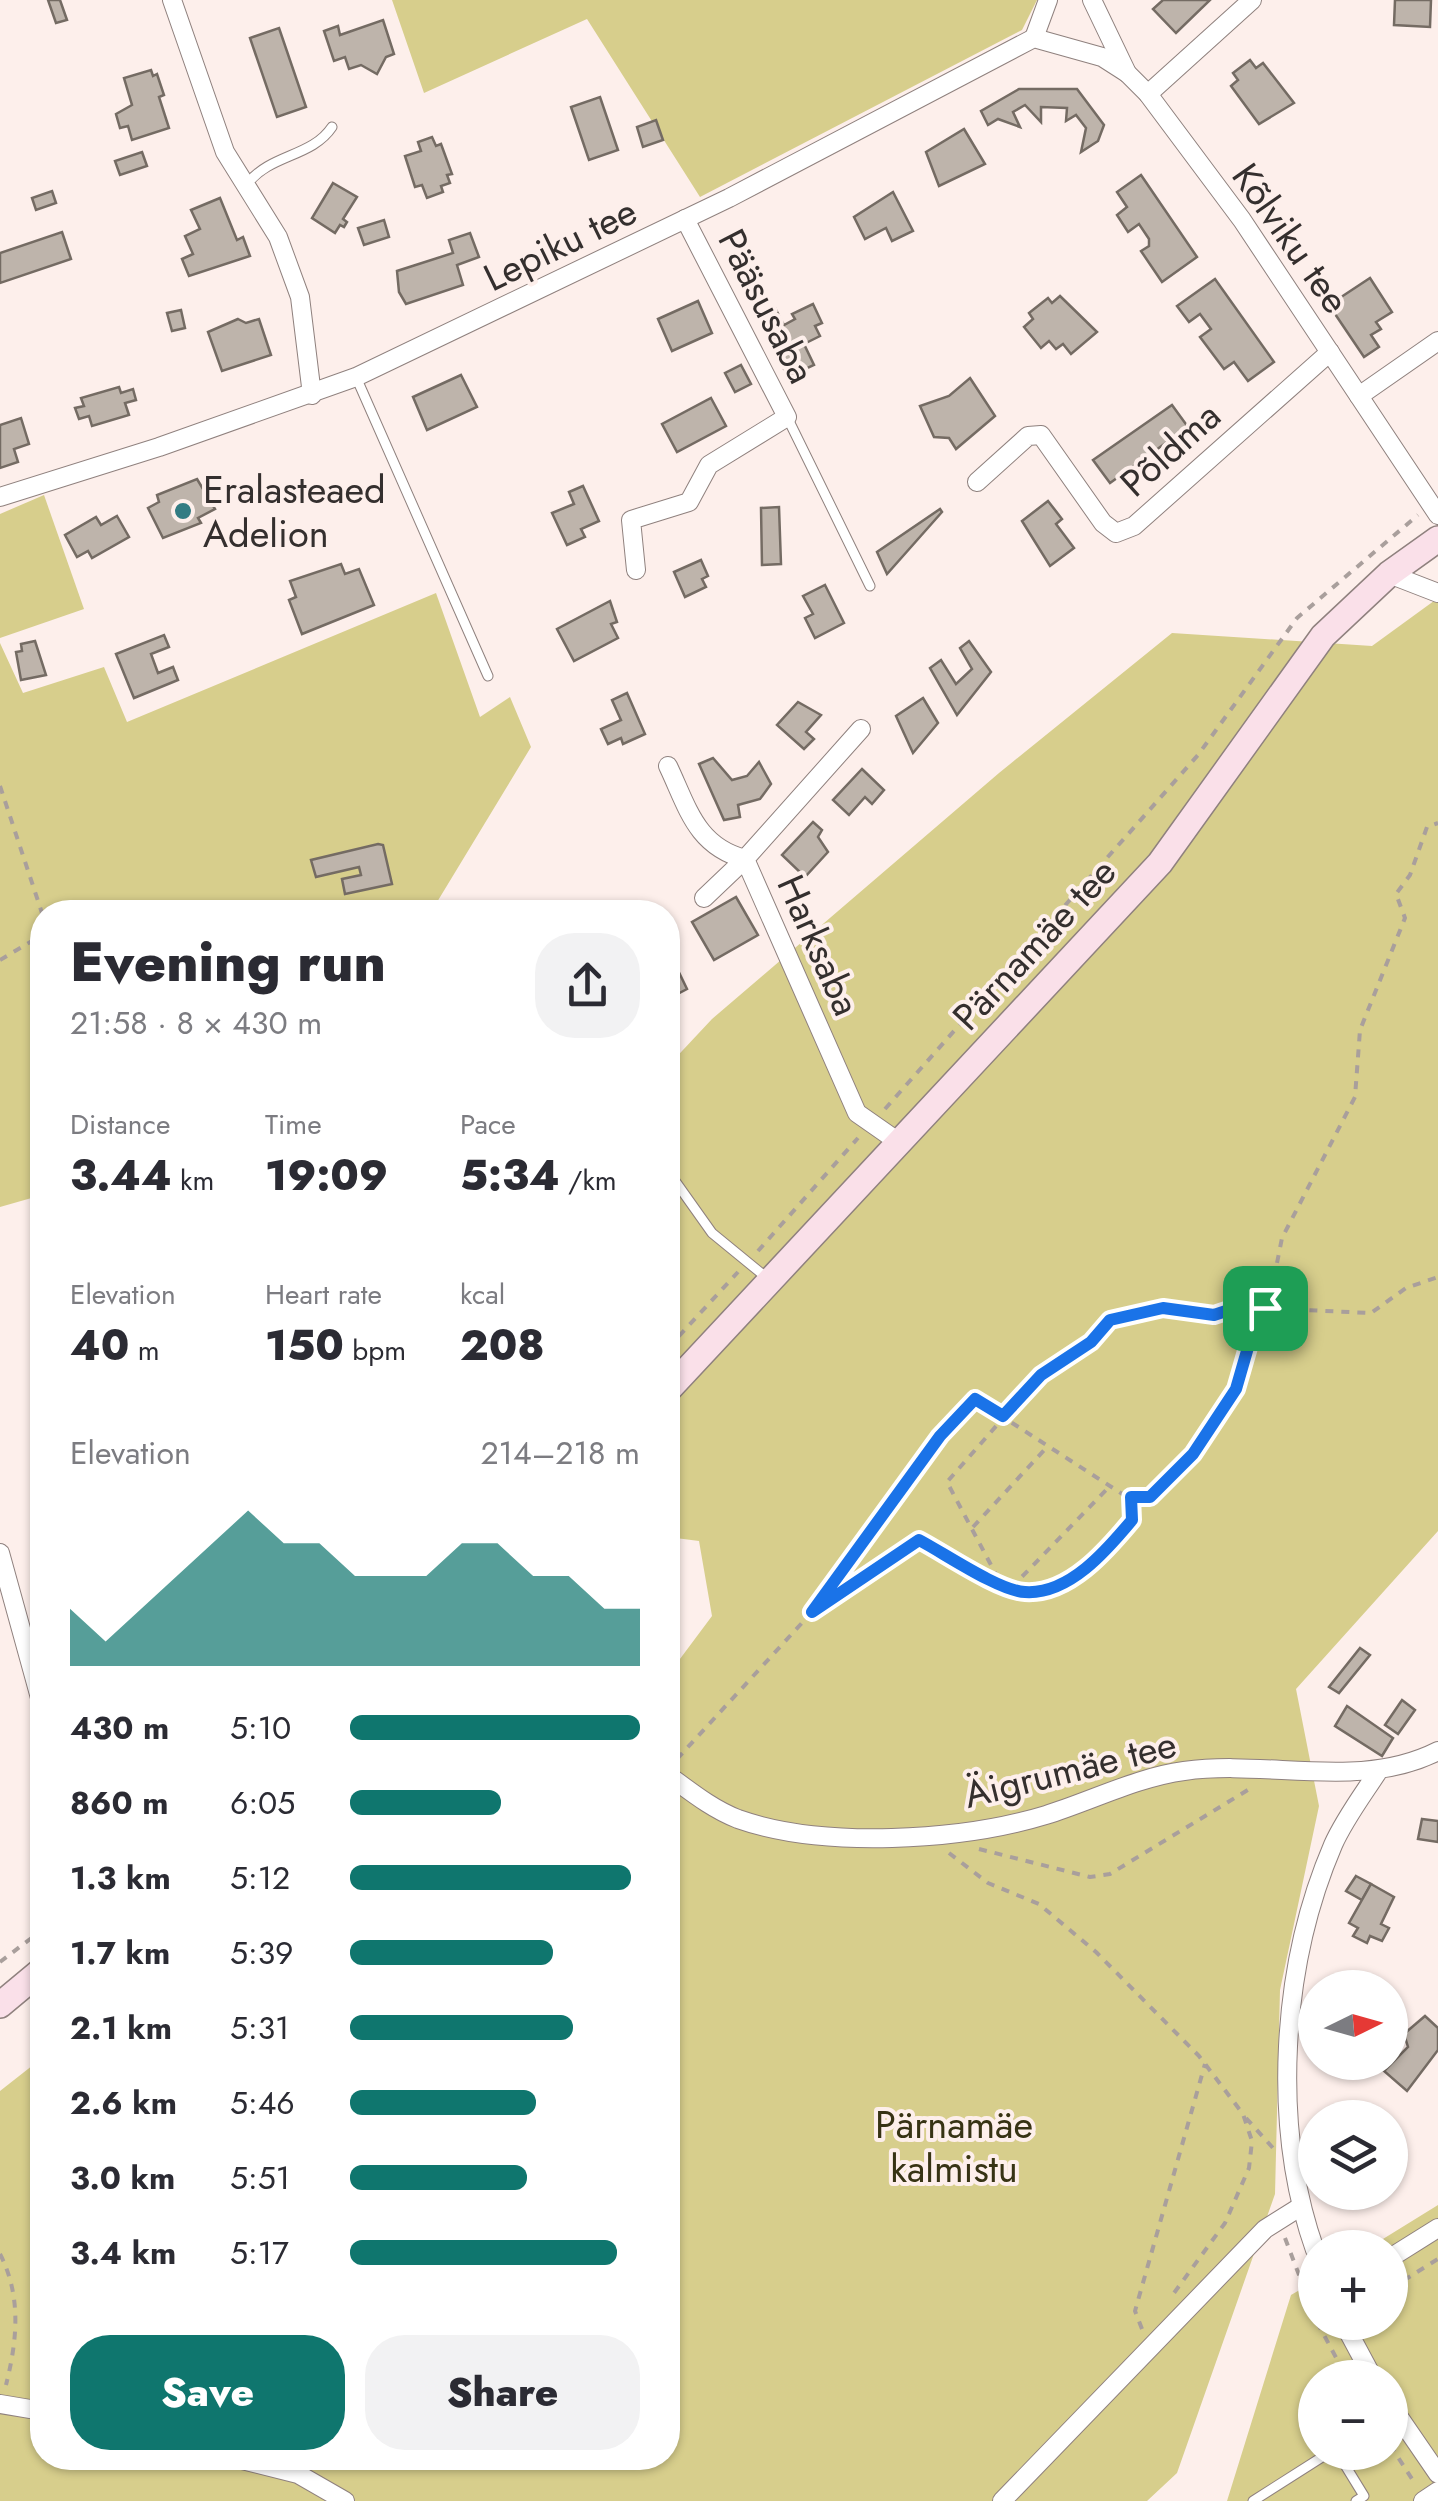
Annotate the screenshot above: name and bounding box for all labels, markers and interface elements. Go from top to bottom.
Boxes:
street label: Kõlviku tee [1219,152,1363,324]
street label: Lepiku tee [474,183,646,305]
street label: Pääsusaba [705,219,829,393]
street label: Põldma [1107,389,1233,509]
place label: Eralasteaed Adelion [203,462,386,561]
marker: Eralasteaed Adelion [172,500,194,522]
street label: Pärnamäe tee [940,846,1128,1042]
street label: Harksaba [764,866,874,1024]
text: Evening run [70,922,386,1002]
button: share [535,933,640,1038]
text: 21:58 · 8 × 430 m [70,1000,322,1046]
text: Distance [70,1104,170,1145]
text: Time [265,1104,322,1145]
text: Pace [460,1104,516,1145]
text: 3.44 [70,1145,172,1206]
text: 19:09 [265,1145,388,1206]
text: 5:34 [460,1145,560,1206]
text: km [172,1160,214,1201]
text: /km [560,1160,617,1201]
pin [1223,1266,1308,1351]
text: Elevation [70,1274,176,1315]
text: Heart rate [265,1274,382,1315]
text: kcal [460,1274,505,1315]
icon: arrive [1238,1281,1293,1336]
text: 40 [70,1315,129,1376]
text: 150 [265,1315,344,1376]
text: 208 [460,1315,545,1376]
text: m [129,1330,160,1371]
text: bpm [344,1330,406,1371]
text: Elevation [70,1430,191,1476]
text: 214–218 m [480,1430,640,1476]
text: 430 m [70,1705,169,1751]
text: 5:10 [230,1705,291,1751]
street label: Äigrumäe tee [958,1716,1182,1822]
text: 860 m [70,1780,169,1826]
text: 6:05 [230,1780,295,1826]
text: 1.3 km [70,1855,171,1901]
text: 5:12 [230,1855,290,1901]
text: 1.7 km [70,1930,170,1976]
text: 5:39 [230,1930,294,1976]
north arrow [1298,1970,1408,2080]
map controls [1298,1970,1408,2470]
text: 2.1 km [70,2005,172,2051]
text: 5:31 [230,2005,290,2051]
text: 2.6 km [70,2080,177,2126]
text: 5:46 [230,2080,295,2126]
park label: Pärnamäe kalmistu [875,2097,1033,2196]
button: layers [1298,2100,1408,2210]
text: 3.0 km [70,2155,175,2201]
text: 5:51 [230,2155,290,2201]
text: 3.4 km [70,2230,176,2276]
text: 5:17 [230,2230,289,2276]
button: + [1298,2230,1408,2340]
button: Save [70,2335,345,2450]
button: Share [365,2335,640,2450]
button: − [1298,2360,1408,2470]

